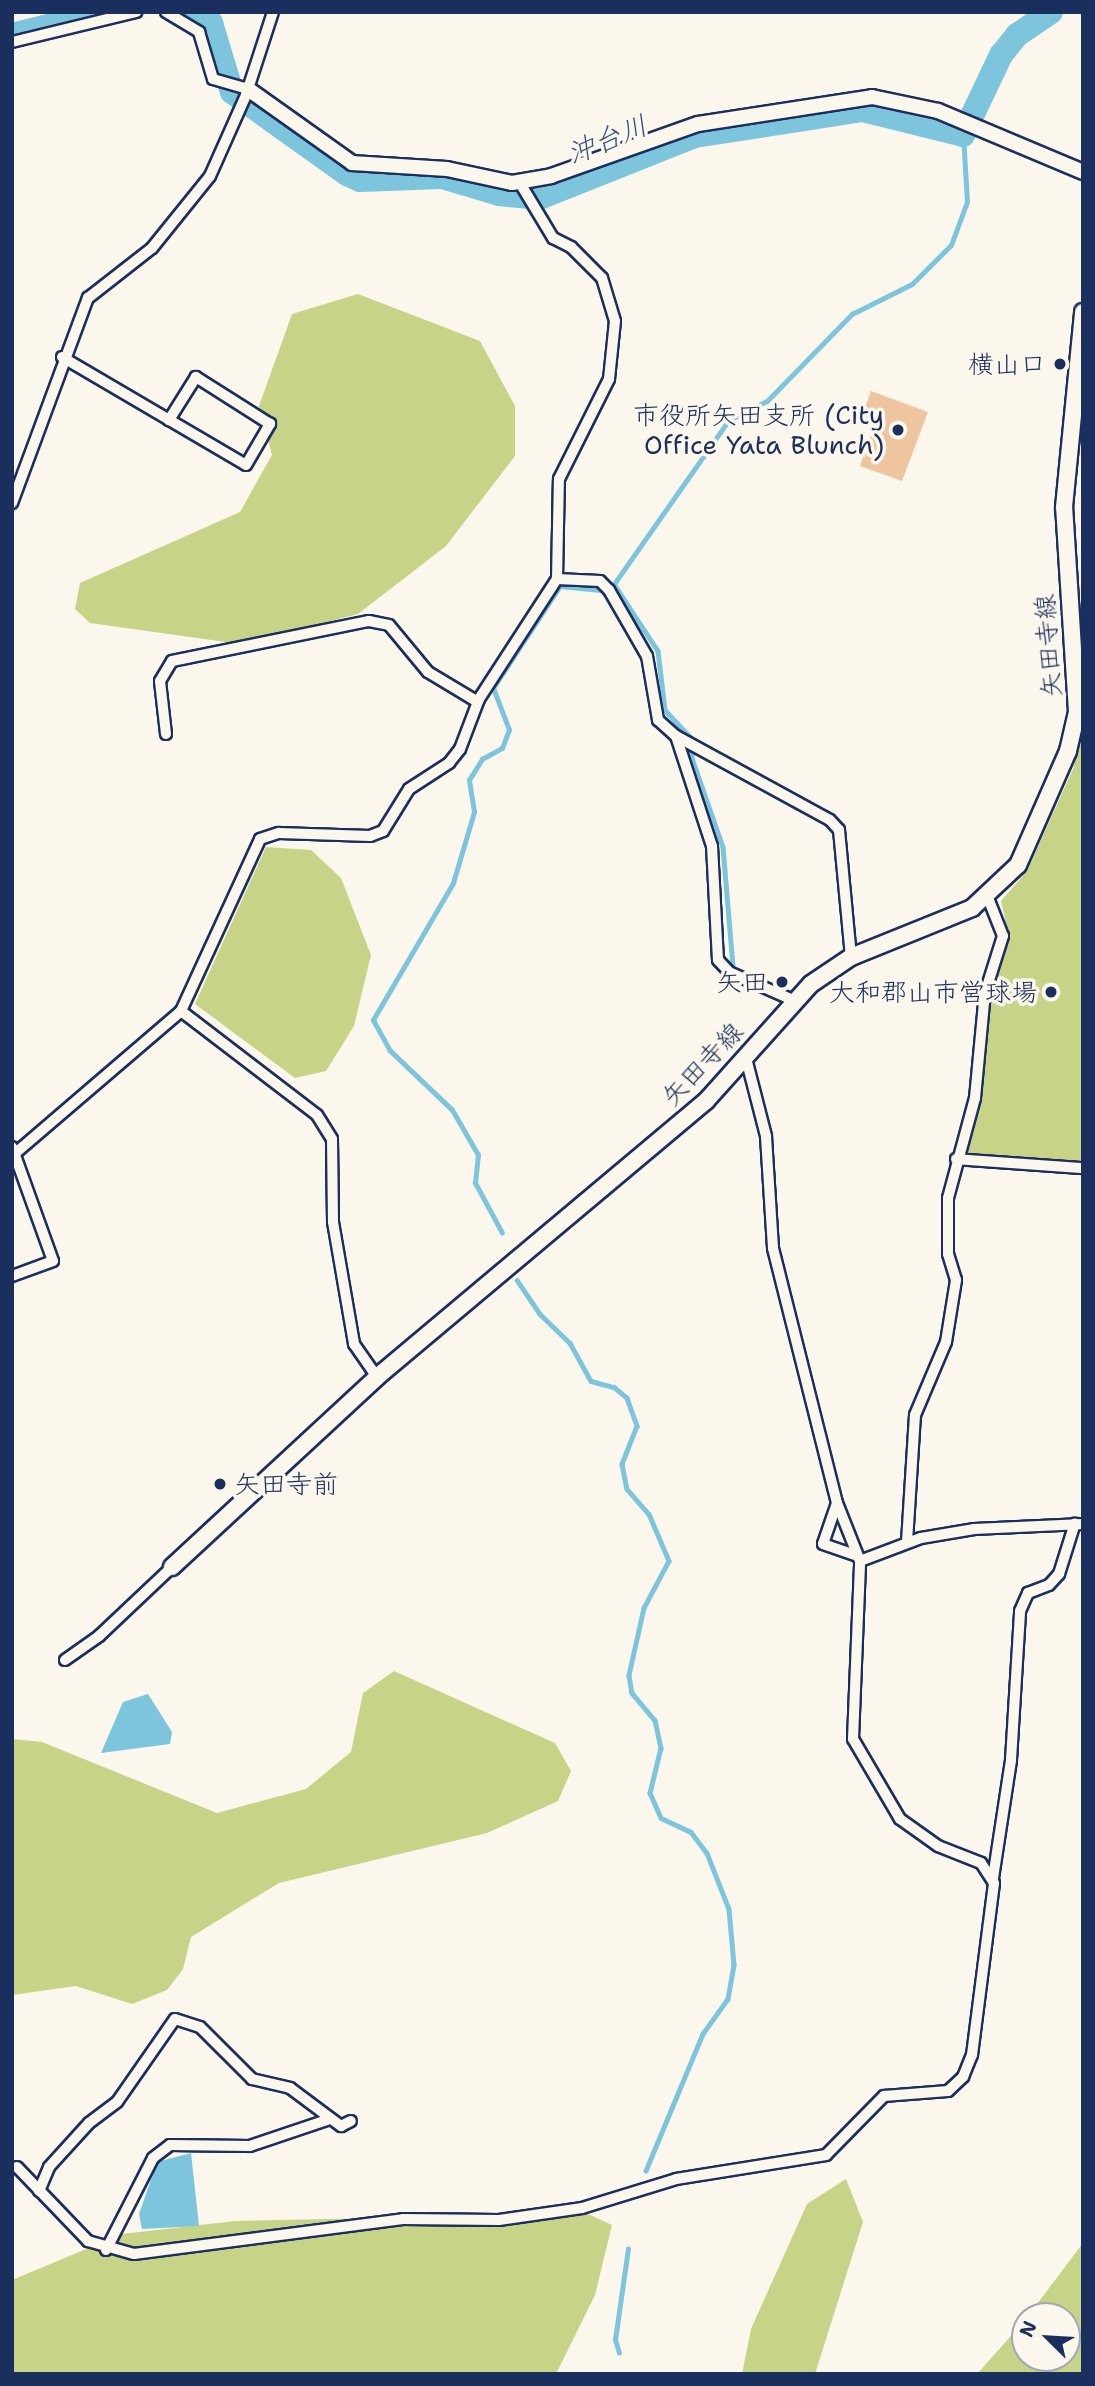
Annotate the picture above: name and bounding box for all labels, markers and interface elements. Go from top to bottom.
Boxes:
water label: 沖台川 [562,108,652,170]
place label: 横山口 [968,348,1046,380]
marker: 横山口 [1052,356,1068,372]
place label: 市役所矢田支所 (City Office Yata Blunch) [635,399,884,460]
marker: 市役所矢田支所 (City Office Yata Blunch) [890,422,906,438]
street label: 矢田寺線 [1029,593,1067,699]
place label: 矢田 [716,966,768,998]
marker: 矢田 [774,974,790,990]
place label: 大和郡山市営球場 [829,976,1037,1008]
marker: 大和郡山市営球場 [1043,984,1059,1000]
street label: 矢田寺線 [655,1016,749,1112]
place label: 矢田寺前 [234,1468,338,1500]
marker: 矢田寺前 [212,1476,228,1492]
north arrow [1011,2302,1081,2372]
text: N [1014,2317,1043,2341]

